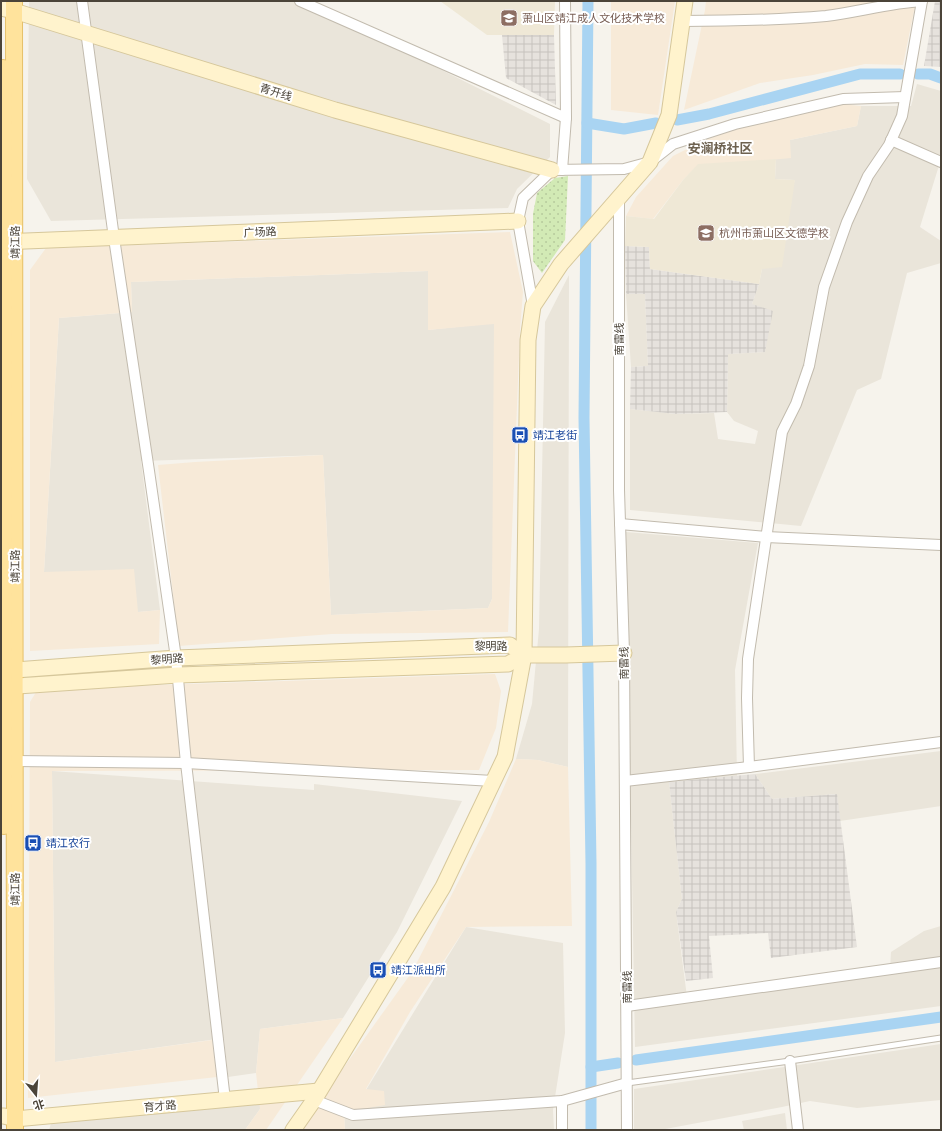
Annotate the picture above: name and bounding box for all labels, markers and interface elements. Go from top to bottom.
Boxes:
school or university icon: 萧山区靖江成人文化技术学校 [499,8,519,28]
place label: 萧山区靖江成人文化技术学校 [522,12,665,24]
street label: 青开线 [258,81,294,103]
district label: 安澜桥社区 [687,141,753,156]
school or university icon: 杭州市萧山区文德学校 [696,223,716,243]
street label: 广场路 [243,225,277,239]
street label: 靖江路 [9,226,21,259]
place label: 杭州市萧山区文德学校 [719,227,829,239]
street label: 南雷线 [613,323,625,356]
bus stop icon: 靖江老街 [510,425,530,445]
place label: 靖江老街 [533,429,577,441]
street label: 靖江路 [9,550,21,583]
street label: 黎明路 [475,640,508,652]
street label: 南雷线 [618,646,630,680]
street label: 黎明路 [150,652,184,666]
bus stop icon: 靖江农行 [23,833,43,853]
place label: 靖江农行 [46,837,90,849]
street label: 靖江路 [9,873,21,906]
bus stop icon: 靖江派出所 [368,960,388,980]
place label: 靖江派出所 [391,964,446,976]
street label: 南雷线 [621,971,633,1004]
north arrow [16,1075,56,1115]
text: 北 [32,1097,46,1112]
street label: 育才路 [143,1099,177,1113]

